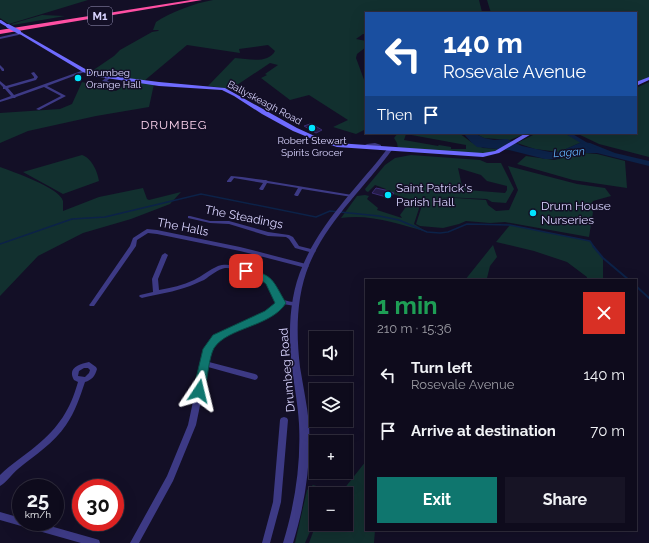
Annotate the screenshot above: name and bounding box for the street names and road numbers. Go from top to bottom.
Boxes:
road number: M1 [88,7,112,25]
street label: Ballyskeagh Road [226,78,304,127]
street label: The Steadings [204,203,284,231]
street label: The Halls [156,215,210,239]
street label: Drumbeg Road [276,327,298,413]

